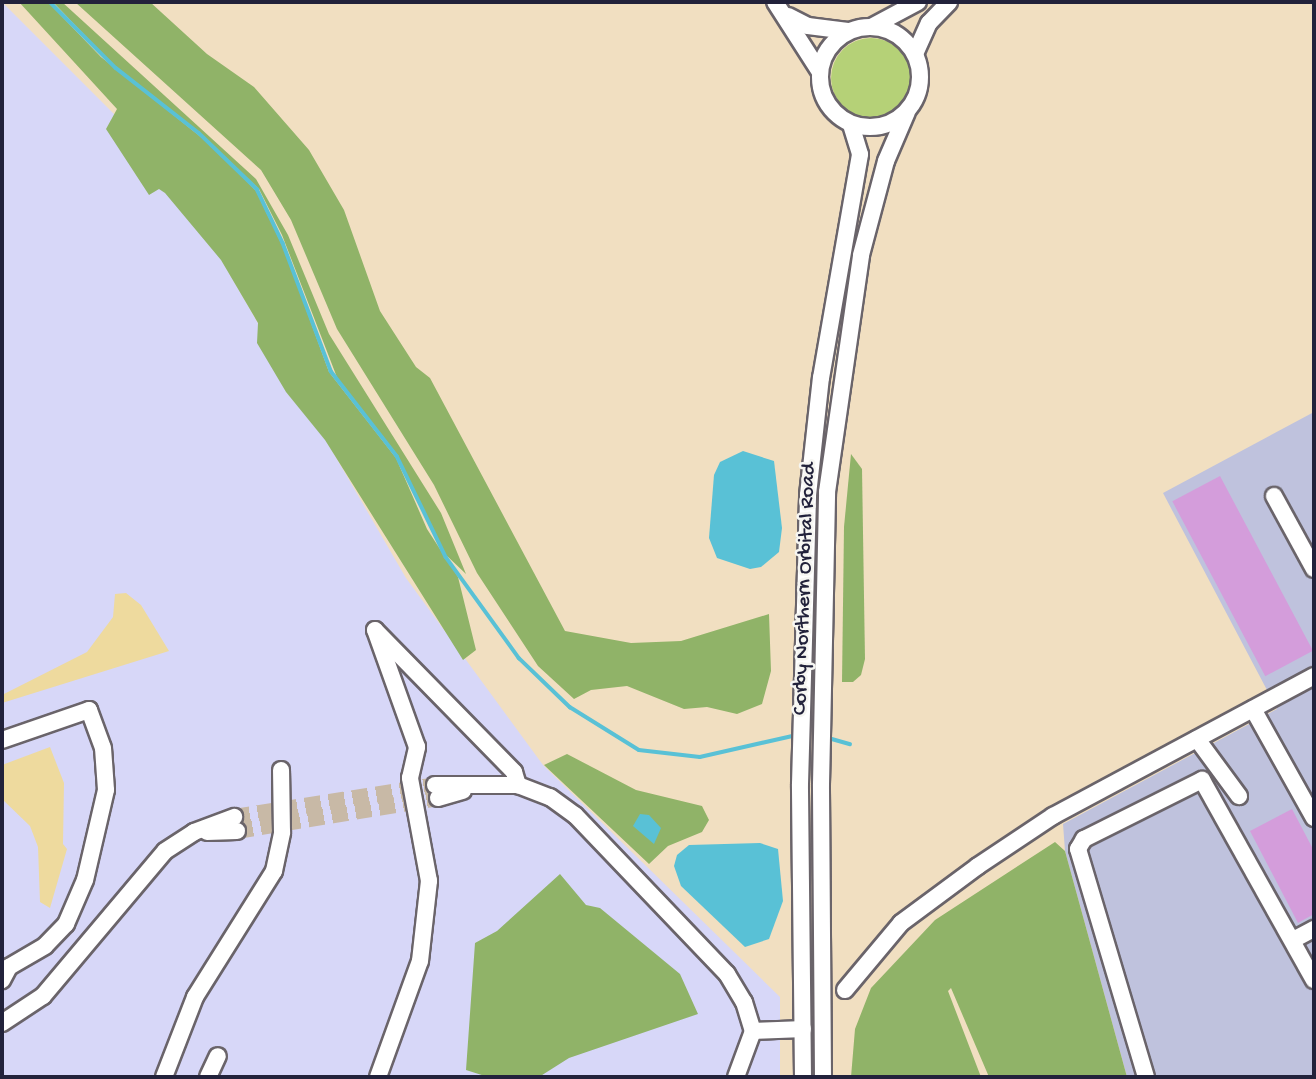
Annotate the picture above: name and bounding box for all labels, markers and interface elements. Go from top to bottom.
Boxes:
street label: Corby Northern Orbital Road [789,462,823,716]

